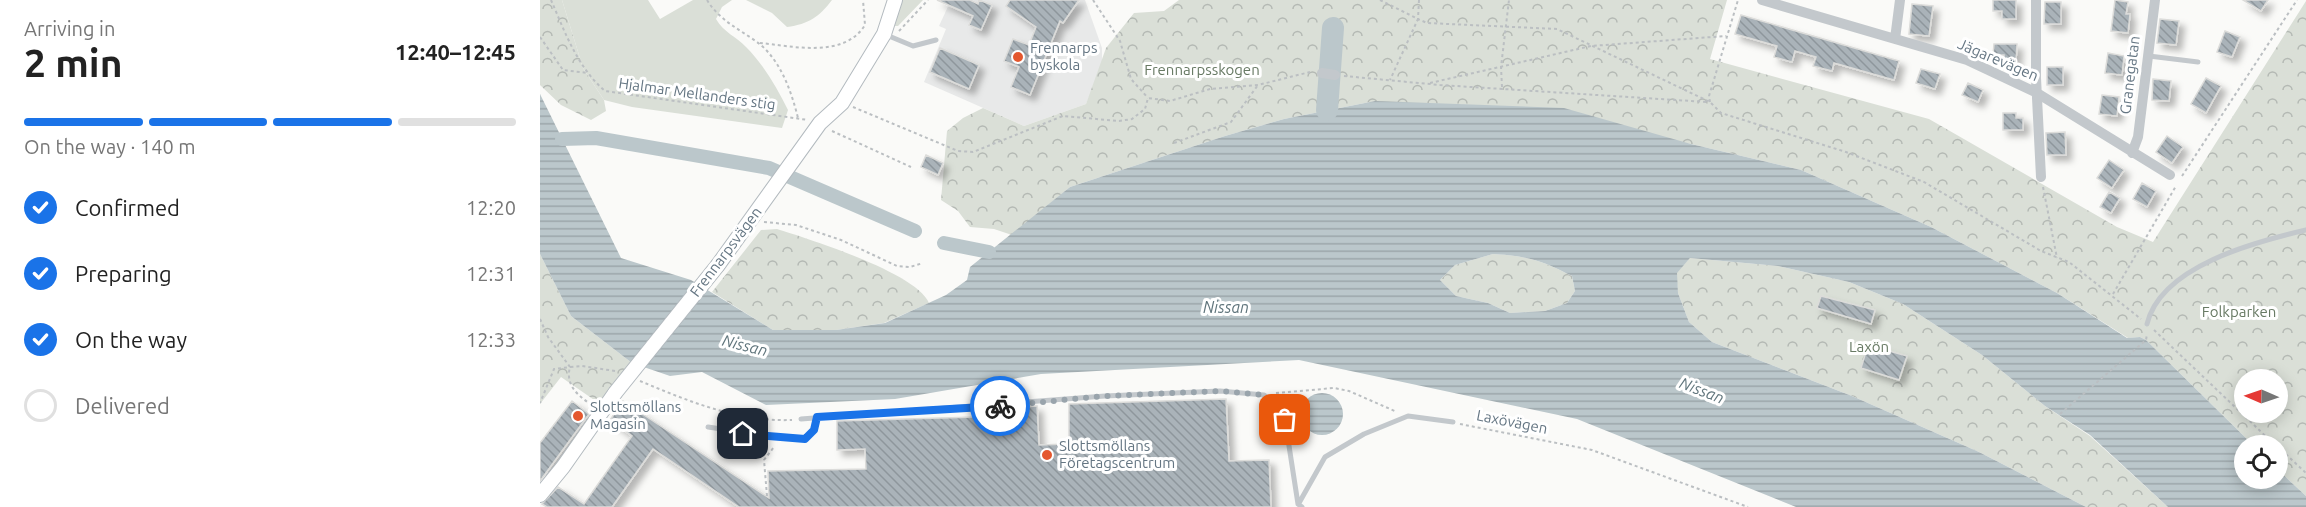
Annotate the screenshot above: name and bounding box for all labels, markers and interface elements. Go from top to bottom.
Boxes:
text: Arriving in [24,17,115,40]
street label: Jägarevägen [1955,35,2041,84]
street label: Granegatan [2116,35,2143,115]
text: 12:40–12:45 [395,39,516,64]
place label: Frennarps byskola [1030,39,1097,73]
text: 2 min [24,41,123,84]
marker: Frennarps byskola [1011,50,1025,64]
park label: Frennarpsskogen [1144,61,1260,78]
street label: Hjalmar Mellanders stig [617,74,777,113]
text: On the way · 140 m [24,135,196,158]
icon: check [24,191,57,224]
text: Confirmed [75,195,180,220]
text: 12:20 [466,196,516,219]
street label: Frennarpsvägen [686,204,765,300]
icon: check [24,257,57,290]
text: Preparing [75,261,172,286]
text: 12:31 [466,262,516,285]
water label: Nissan [1203,298,1249,316]
park label: Folkparken [2202,303,2276,320]
icon: check [24,323,57,356]
text: On the way [75,327,187,352]
text: 12:33 [466,328,516,351]
water label: Nissan [720,331,770,359]
park label: Laxön [1849,338,1889,355]
north arrow [2234,369,2288,423]
map controls [2234,369,2288,489]
water label: Nissan [1677,373,1727,407]
courier [970,376,1030,436]
icon: bike [984,390,1017,423]
text: Delivered [75,393,170,418]
pin [1259,394,1310,445]
place label: Slottsmöllans Magasin [590,398,681,432]
icon: bag [1268,403,1301,436]
street label: Laxövägen [1475,406,1549,437]
pin [717,408,768,459]
marker: Slottsmöllans Magasin [571,409,585,423]
icon: home [726,417,759,450]
button: locate [2234,435,2288,489]
place label: Slottsmöllans Företagscentrum [1059,437,1175,471]
marker: Slottsmöllans Företagscentrum [1040,448,1054,462]

